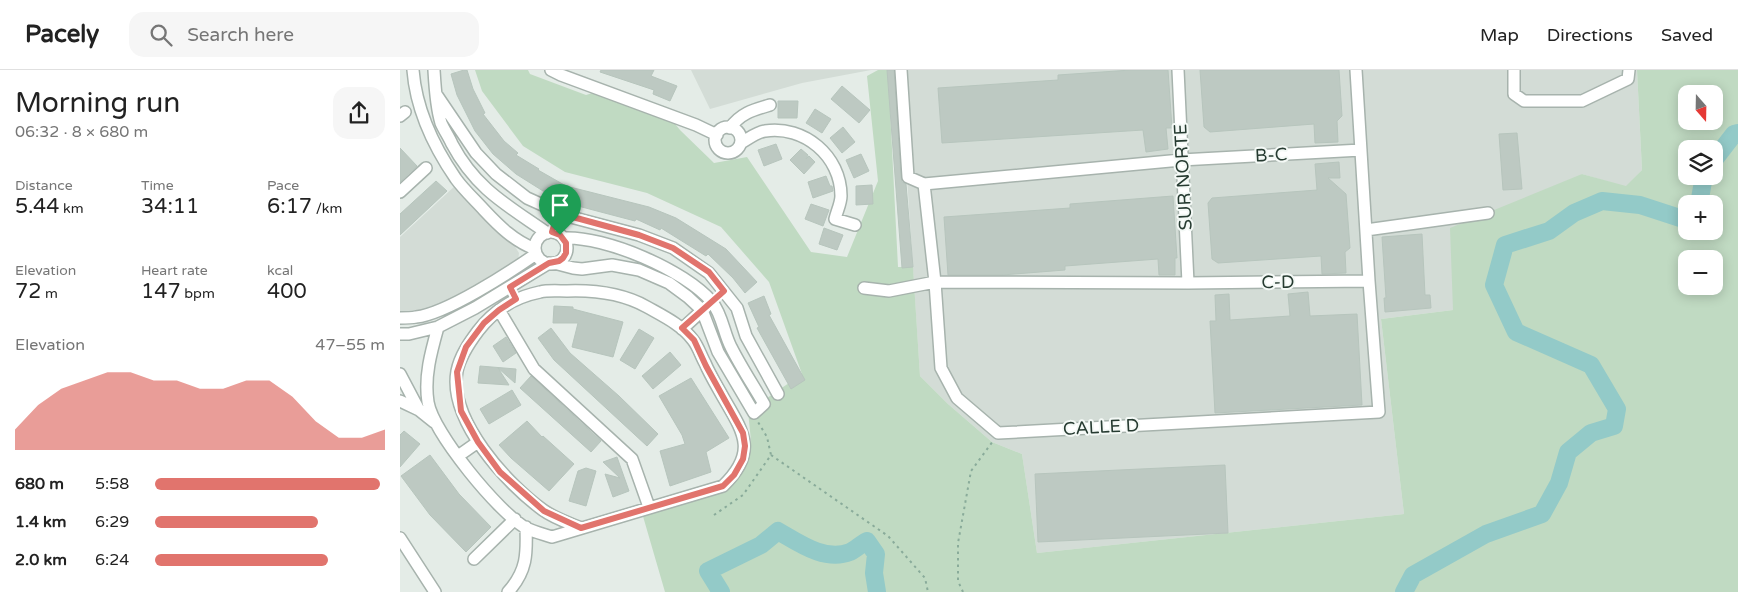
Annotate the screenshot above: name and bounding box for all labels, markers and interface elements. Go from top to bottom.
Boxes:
search box [129,12,479,57]
text: Pacely [25,20,99,49]
icon: search [147,21,175,49]
text: Search here [187,24,294,46]
text: Map [1480,24,1519,46]
text: Directions [1547,24,1633,46]
text: Saved [1661,24,1713,46]
north arrow [1678,85,1722,130]
map controls [1678,85,1723,295]
text: Morning run [15,86,180,120]
button: share [333,87,385,139]
text: 06:32 · 8 × 680 m [15,122,148,142]
street label: SUR NORTE [1169,123,1197,231]
button: layers [1678,140,1723,185]
street label: B-C [1254,143,1288,167]
text: Distance [15,177,73,194]
text: Time [141,177,174,194]
text: Pace [267,177,299,194]
pin [539,184,581,235]
icon: arrive [546,191,574,219]
text: 5.44 [15,194,59,219]
text: 34:11 [141,194,199,219]
text: 6:17 [267,194,312,219]
button: + [1678,195,1723,240]
text: km [59,200,84,217]
text: /km [312,200,342,217]
button: − [1678,250,1723,295]
text: Elevation [15,262,76,279]
text: Heart rate [141,262,208,279]
text: kcal [267,262,293,279]
street label: C-D [1261,271,1295,293]
text: 72 [15,279,41,304]
text: 147 [141,279,181,304]
text: 400 [267,279,307,304]
text: m [41,285,58,302]
text: bpm [181,285,215,302]
text: Elevation [15,335,85,355]
text: 47–55 m [315,335,385,355]
street label: CALLE D [1062,414,1140,440]
text: 680 m [15,474,64,494]
text: 5:58 [95,474,129,494]
text: 1.4 km [15,512,67,532]
text: 6:29 [95,512,129,532]
text: 2.0 km [15,550,67,570]
text: 6:24 [95,550,129,570]

